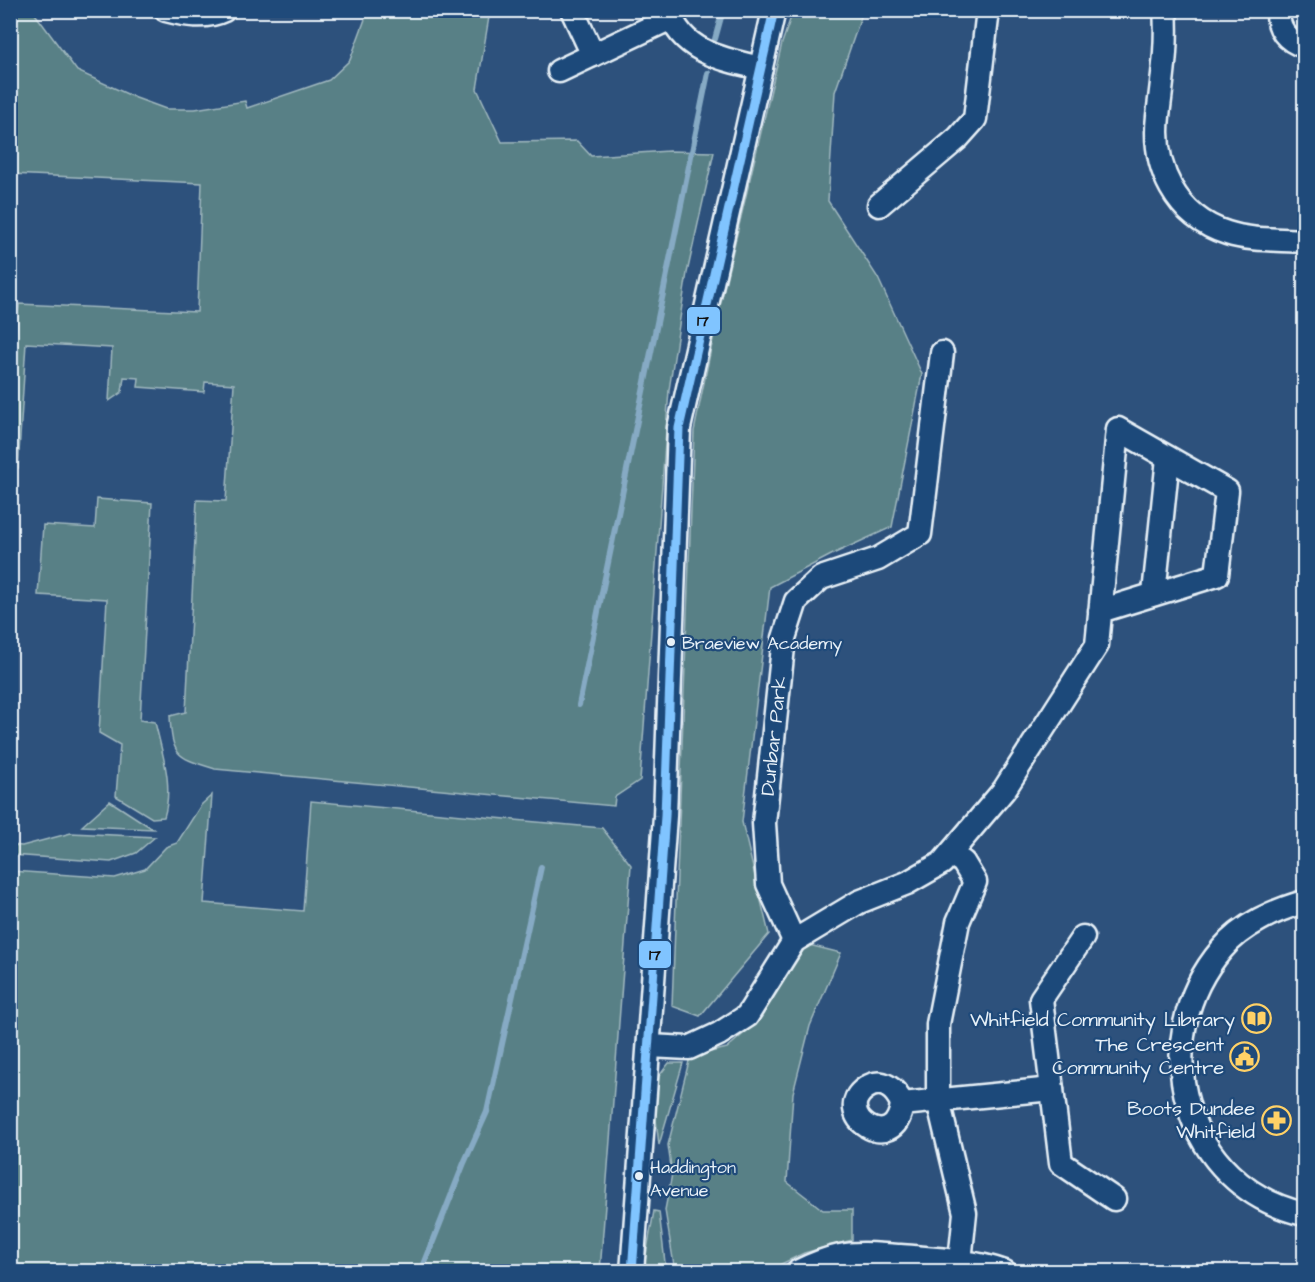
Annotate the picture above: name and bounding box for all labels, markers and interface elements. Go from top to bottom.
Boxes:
line badge: 17 [686,306,721,335]
text: 17 [697,310,709,332]
place label: Braeview Academy [682,631,842,657]
marker: Braeview Academy [665,636,677,648]
street label: Dunbar Park [754,675,794,797]
line badge: 17 [638,940,672,969]
text: 17 [649,944,661,966]
library icon: Whitfield Community Library [1240,1003,1272,1035]
place label: Whitfield Community Library [970,1006,1235,1035]
place label: The Crescent Community Centre [1052,1031,1224,1083]
public building icon: The Crescent Community Centre [1229,1040,1261,1072]
place label: Boots Dundee Whitfield [1127,1095,1255,1146]
pharmacy icon: Boots Dundee Whitfield [1260,1104,1292,1136]
place label: Haddington Avenue [650,1155,736,1203]
marker: Haddington Avenue [633,1170,645,1182]

